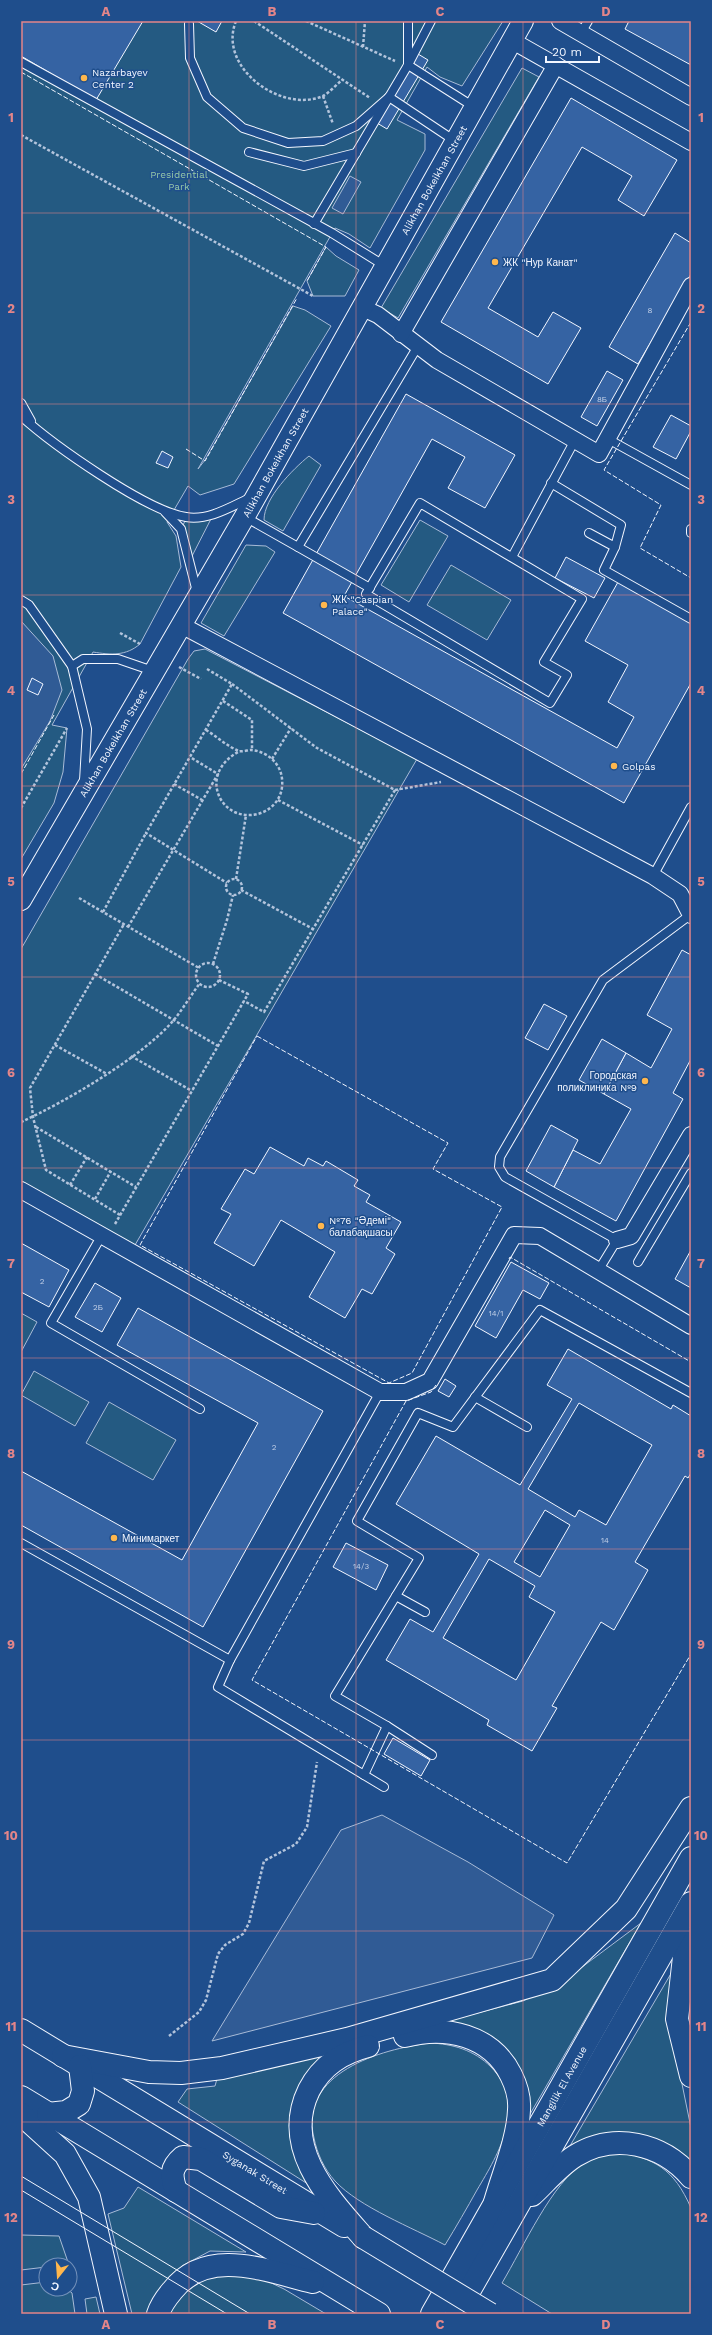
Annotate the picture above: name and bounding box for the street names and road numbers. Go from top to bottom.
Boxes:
street label: Alikhan Bokeikhan Street [399,123,470,237]
street label: Alikhan Bokeikhan Street [241,406,311,519]
street label: Alikhan Bokeikhan Street [77,686,149,799]
street label: Mangilik El Avenue [535,2044,589,2128]
street label: Syganak Street [221,2149,290,2197]

